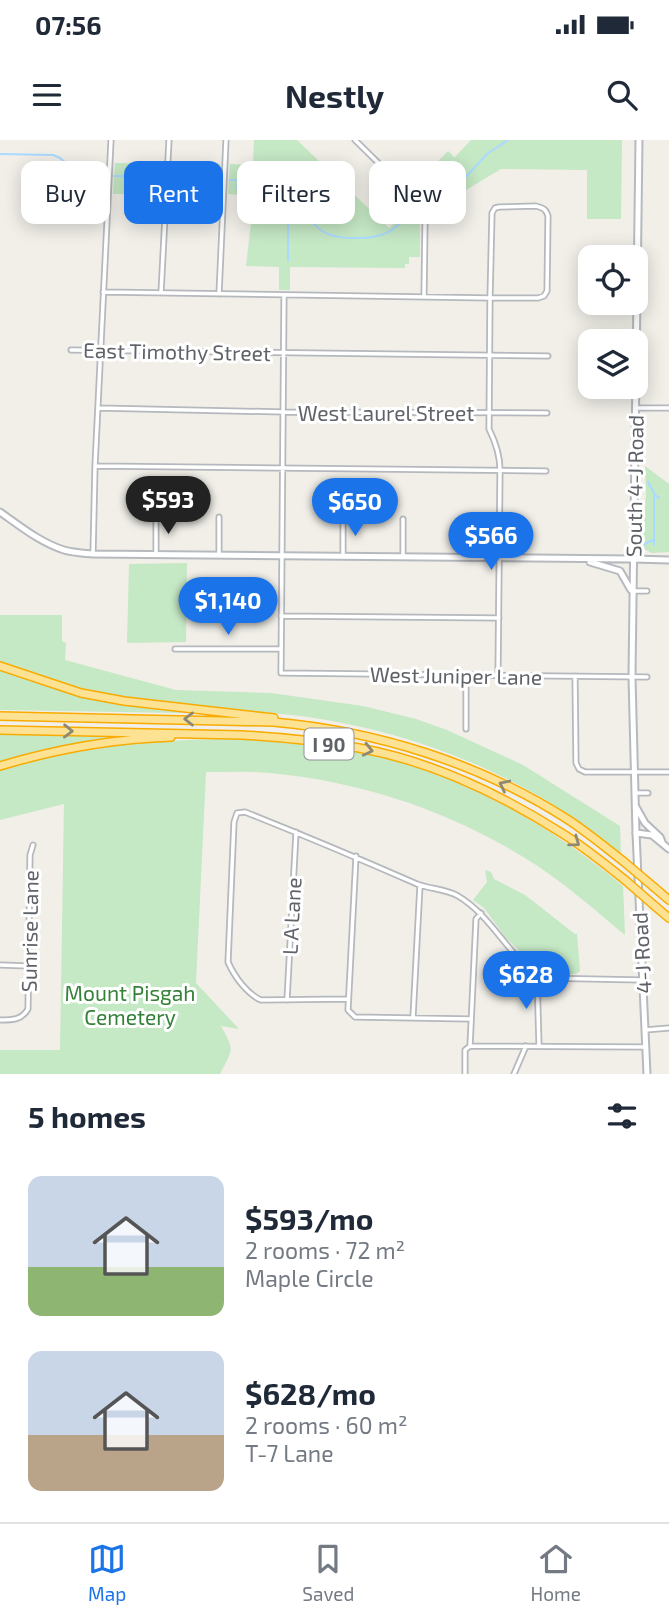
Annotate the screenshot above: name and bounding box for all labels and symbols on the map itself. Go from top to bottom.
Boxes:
street label: East Timothy Street [83,337,271,365]
street label: West Laurel Street [298,400,474,425]
street label: South 4-J Road [620,415,648,557]
pin: $593 [127,476,209,536]
pin: $650 [314,478,396,538]
pin: $566 [450,512,532,572]
pin: $1,140 [171,578,285,637]
street label: West Juniper Lane [370,661,542,689]
one-way arrow [183,712,194,727]
one-way arrow [63,723,74,739]
road number: I 90 [304,729,354,760]
one-way arrow [362,742,374,757]
one-way arrow [499,779,511,793]
one-way arrow [567,834,580,846]
street label: Sunrise Lane [15,870,43,992]
street label: L A Lane [276,877,306,955]
street label: 4-J Road [626,912,656,994]
pin: $628 [485,952,567,1011]
park label: Mount Pisgah Cemetery [65,980,195,1029]

